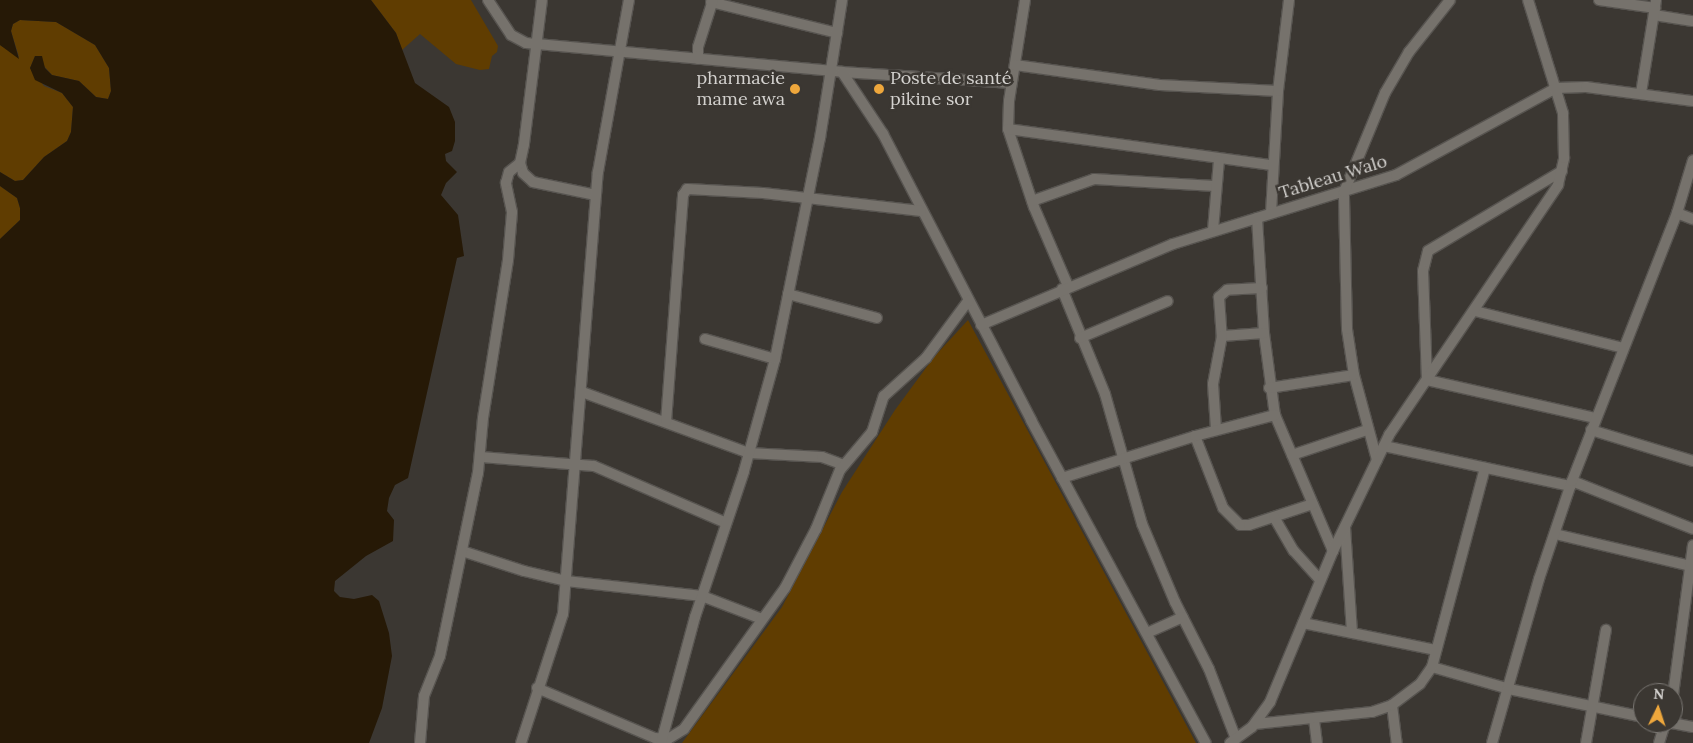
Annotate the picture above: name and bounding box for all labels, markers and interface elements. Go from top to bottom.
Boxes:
place label: pharmacie mame awa [696,68,785,110]
place label: Poste de santé pikine sor [890,68,1011,110]
marker: Poste de santé pikine sor [872,82,886,96]
marker: pharmacie mame awa [789,83,801,95]
street label: Tableau Walo [1276,150,1390,204]
north arrow [1633,683,1683,733]
text: N [1653,685,1665,703]

